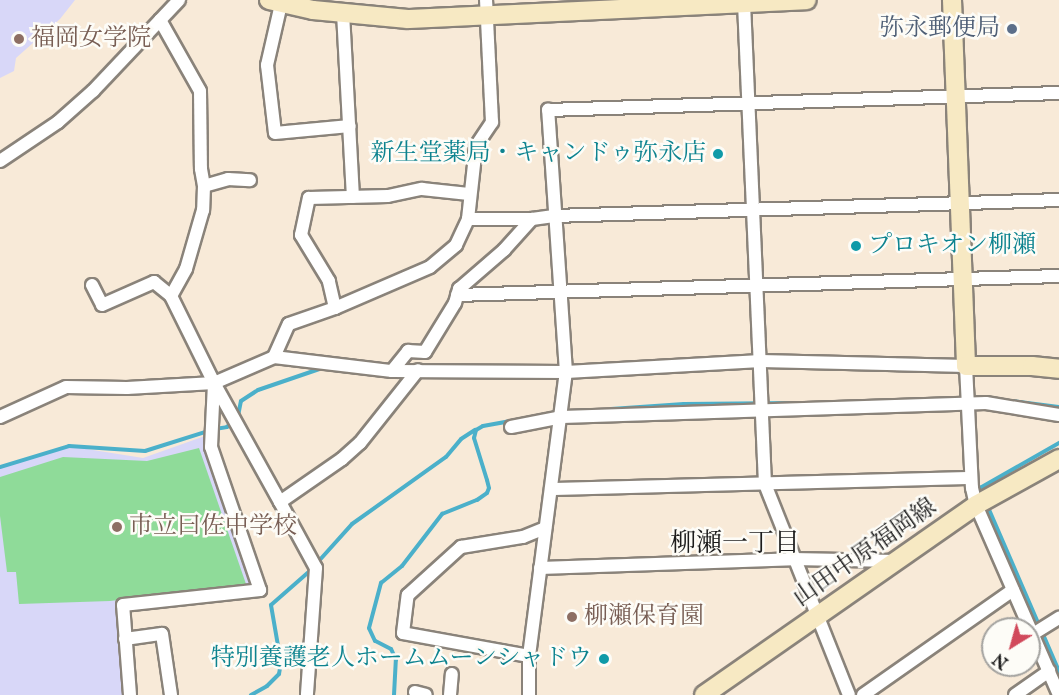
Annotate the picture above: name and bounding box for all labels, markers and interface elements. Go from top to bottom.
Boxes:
place label: 弥永郵便局 [880,15,1000,43]
marker: 弥永郵便局 [1005,22,1019,36]
place label: 福岡女学院 [31,25,151,53]
marker: 福岡女学院 [12,32,26,46]
place label: 新生堂薬局・キャンドゥ弥永店 [370,140,706,168]
marker: 新生堂薬局・キャンドゥ弥永店 [711,147,725,161]
place label: プロキオン柳瀬 [868,232,1036,260]
marker: プロキオン柳瀬 [849,239,863,253]
street label: 山田中原福岡線 [788,493,942,613]
place label: 市立曰佐中学校 [129,513,297,541]
marker: 市立曰佐中学校 [110,520,124,534]
district label: 柳瀬一丁目 [670,528,800,560]
place label: 柳瀬保育園 [584,603,704,631]
marker: 柳瀬保育園 [565,610,579,624]
north arrow [981,617,1041,677]
place label: 特別養護老人ホームムーンシャドウ [209,645,592,673]
text: N [990,648,1013,672]
marker: 特別養護老人ホームムーンシャドウ [597,652,611,666]

